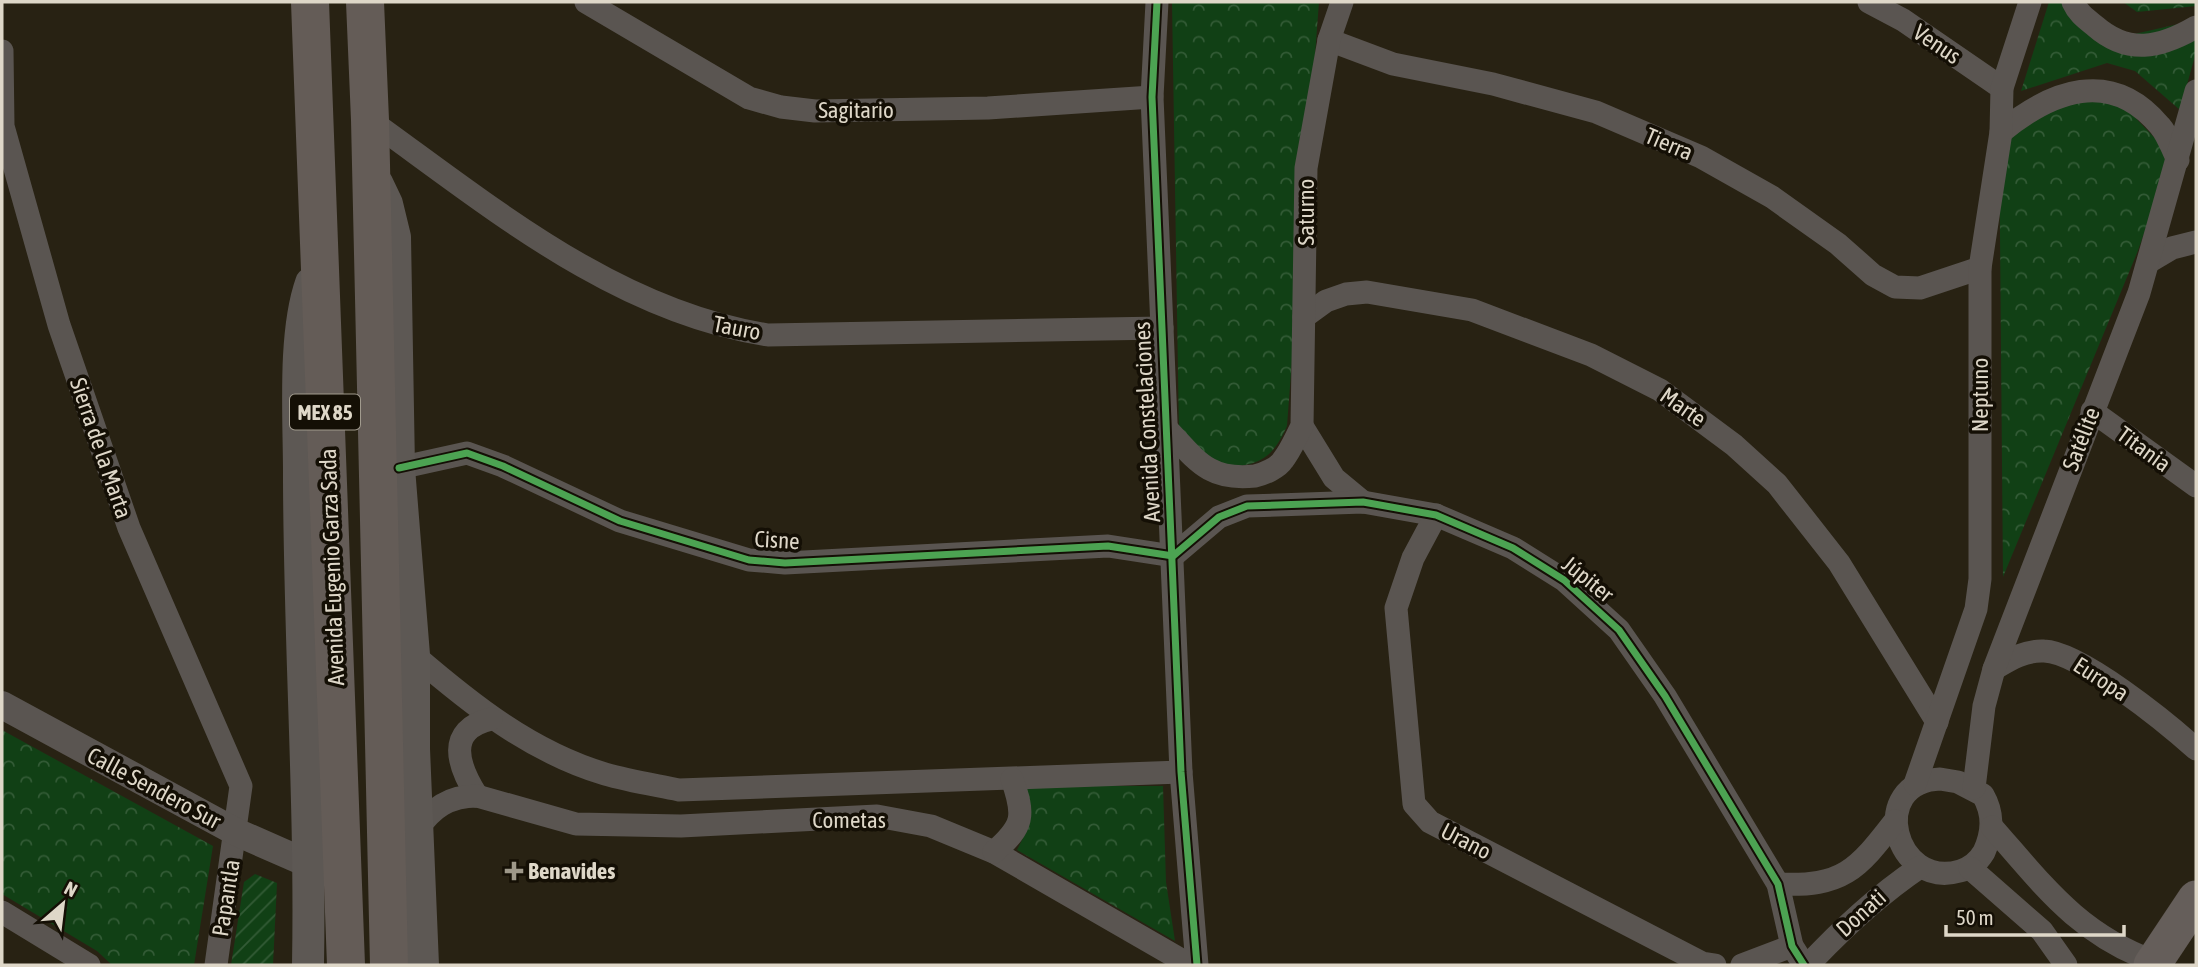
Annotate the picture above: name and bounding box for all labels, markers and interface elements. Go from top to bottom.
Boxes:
street label: Venus [1908,19,1966,69]
street label: Sagitario [818,97,894,123]
street label: Tierra [1641,122,1697,166]
street label: Saturno [1293,179,1319,245]
street label: Tauro [711,311,763,345]
street label: Avenida Constelaciones [1129,321,1165,523]
street label: Neptuno [1967,358,1993,432]
street label: Sierra de la Marta [65,374,137,522]
street label: Marte [1655,382,1711,432]
road number: MEX 85 [290,394,360,430]
street label: Satélite [2057,404,2105,474]
street label: Titania [2112,421,2176,477]
street label: Avenida Eugenio Garza Sada [315,448,349,686]
street label: Cisne [754,526,800,554]
street label: Júpiter [1557,551,1620,608]
street label: Europa [2069,652,2133,706]
street label: Calle Sendero Sur [83,742,226,835]
street label: Cometas [812,807,886,833]
street label: Urano [1437,817,1495,865]
street label: Papantla [207,858,245,938]
place label: Benavides [528,858,615,884]
marker: Benavides [506,863,522,879]
north arrow [28,869,98,939]
text: N [61,877,81,901]
street label: Donati [1831,884,1891,942]
scale bar [1946,894,2124,938]
text: 50 m [1956,905,1994,929]

